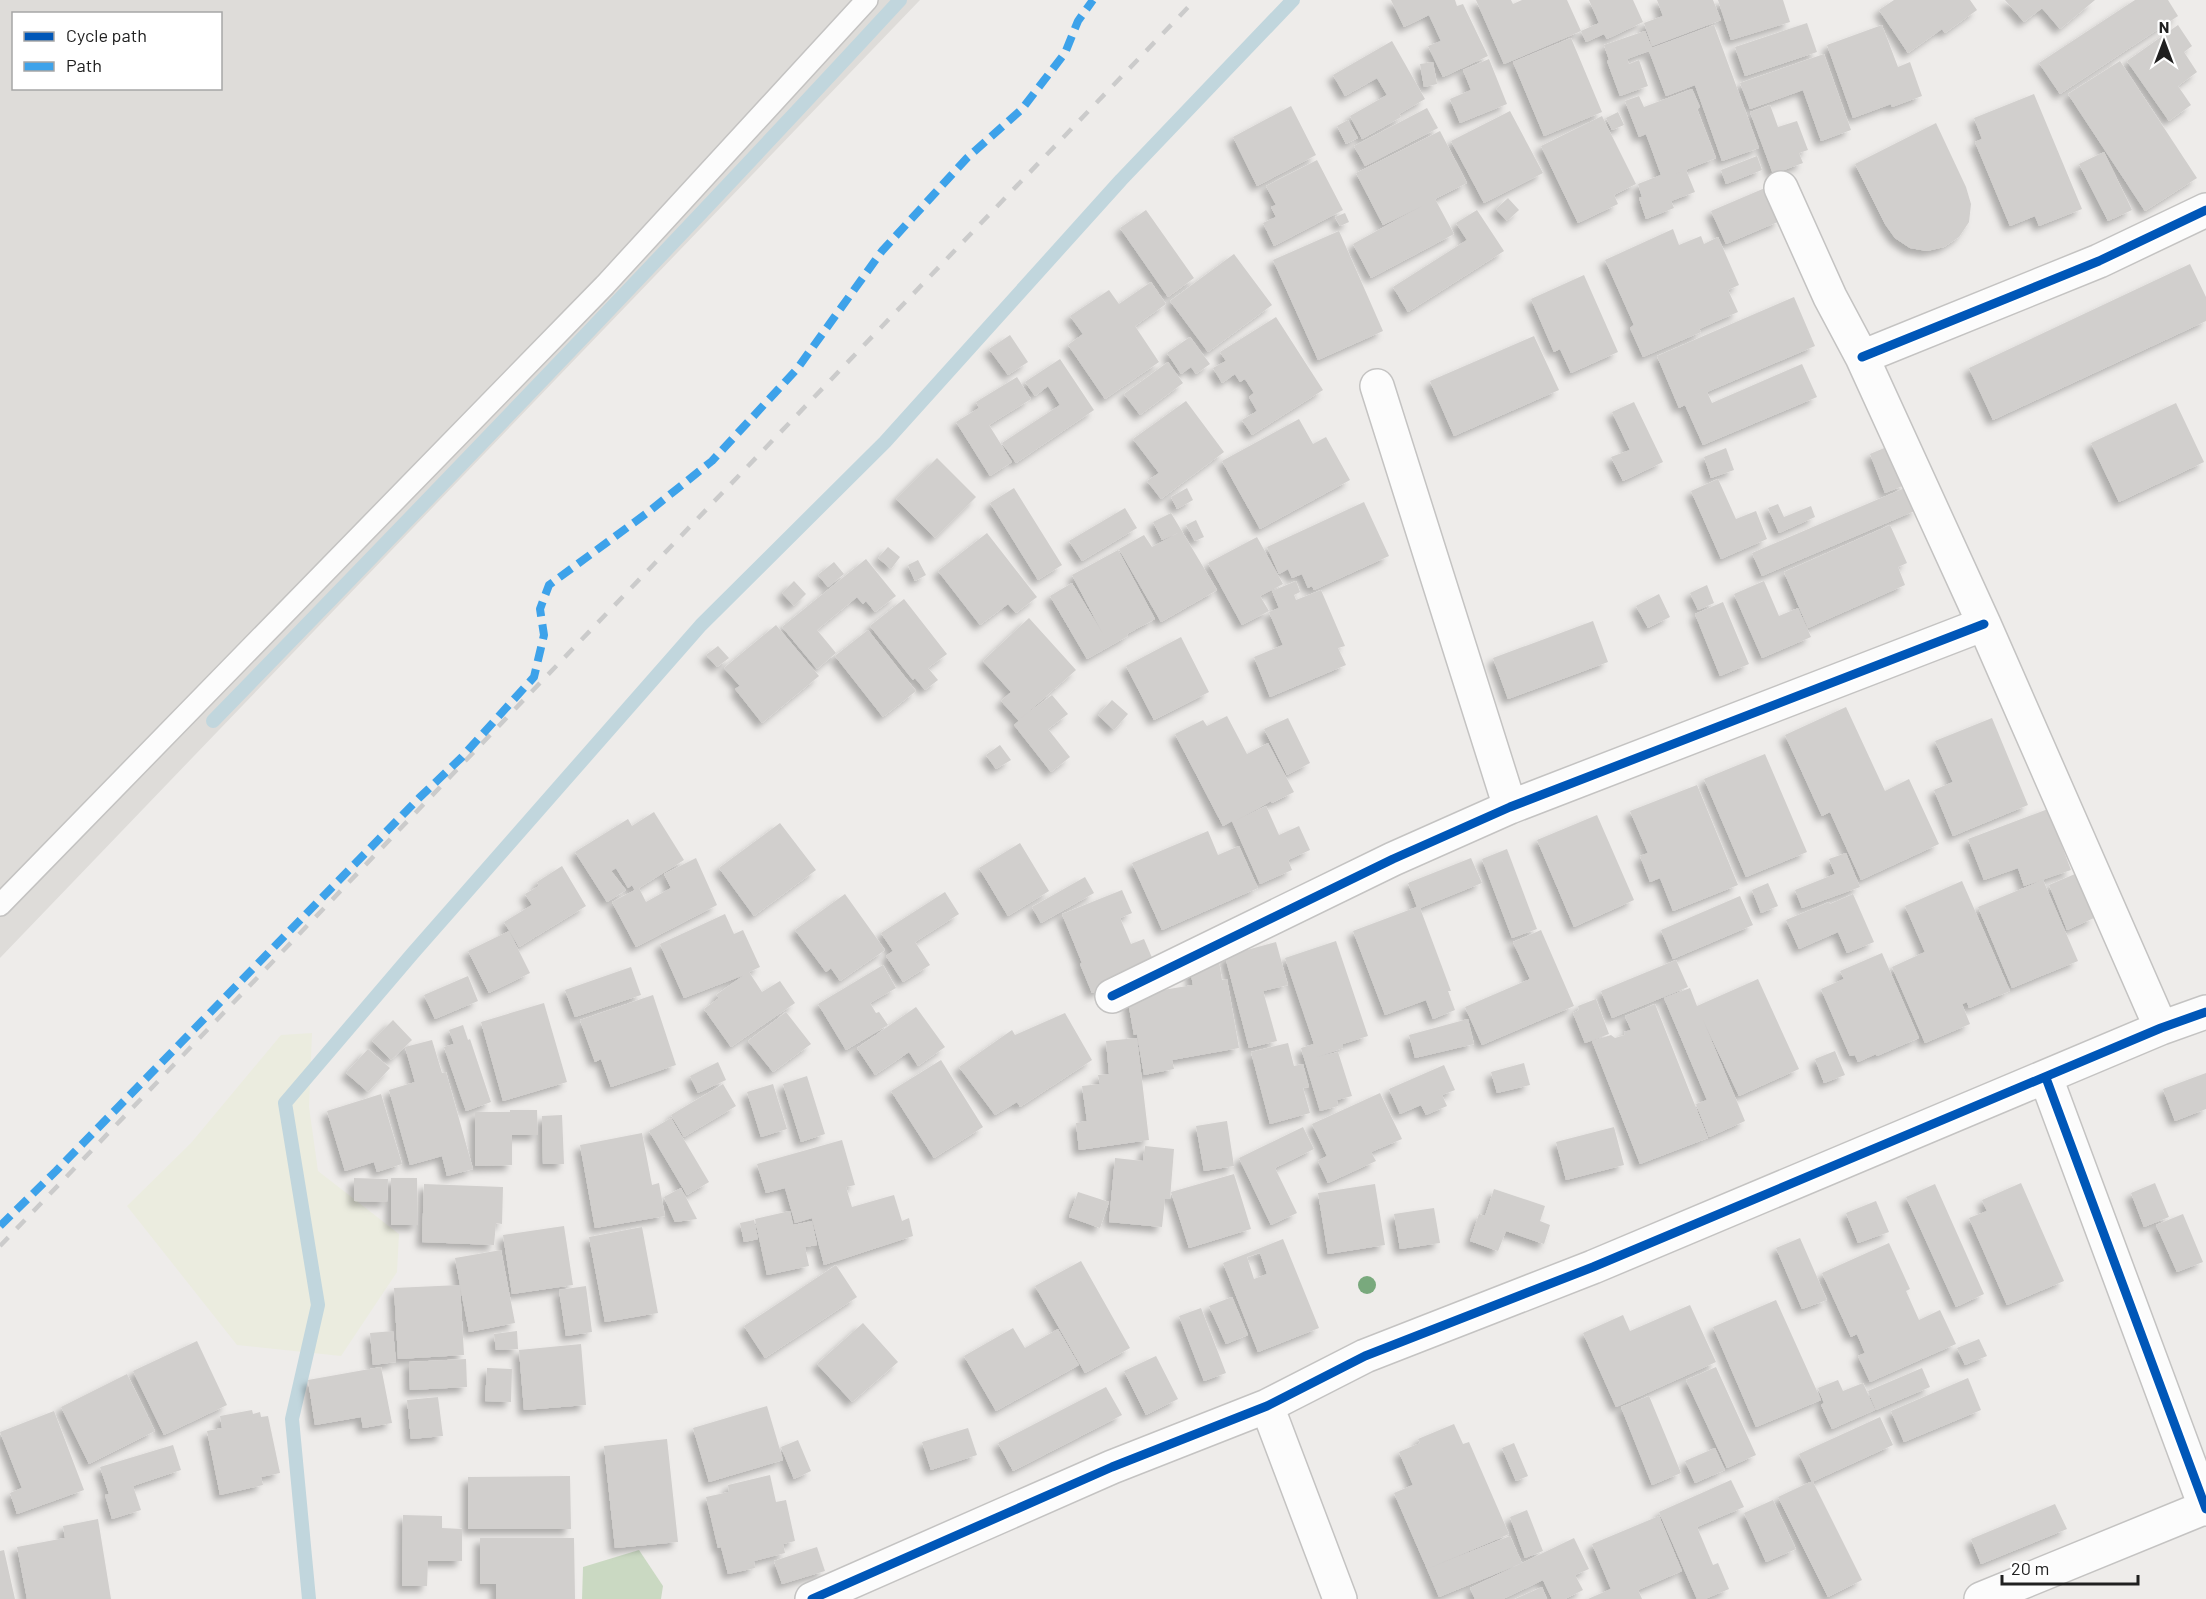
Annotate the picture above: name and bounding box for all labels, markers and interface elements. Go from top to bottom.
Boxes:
legend [12,12,222,90]
north arrow [2134,12,2194,72]
text: N [2159,17,2169,36]
text: Cycle path [66,24,147,46]
text: Path [66,54,102,76]
scale bar [2002,1548,2138,1586]
text: 20 m [2011,1557,2049,1579]

